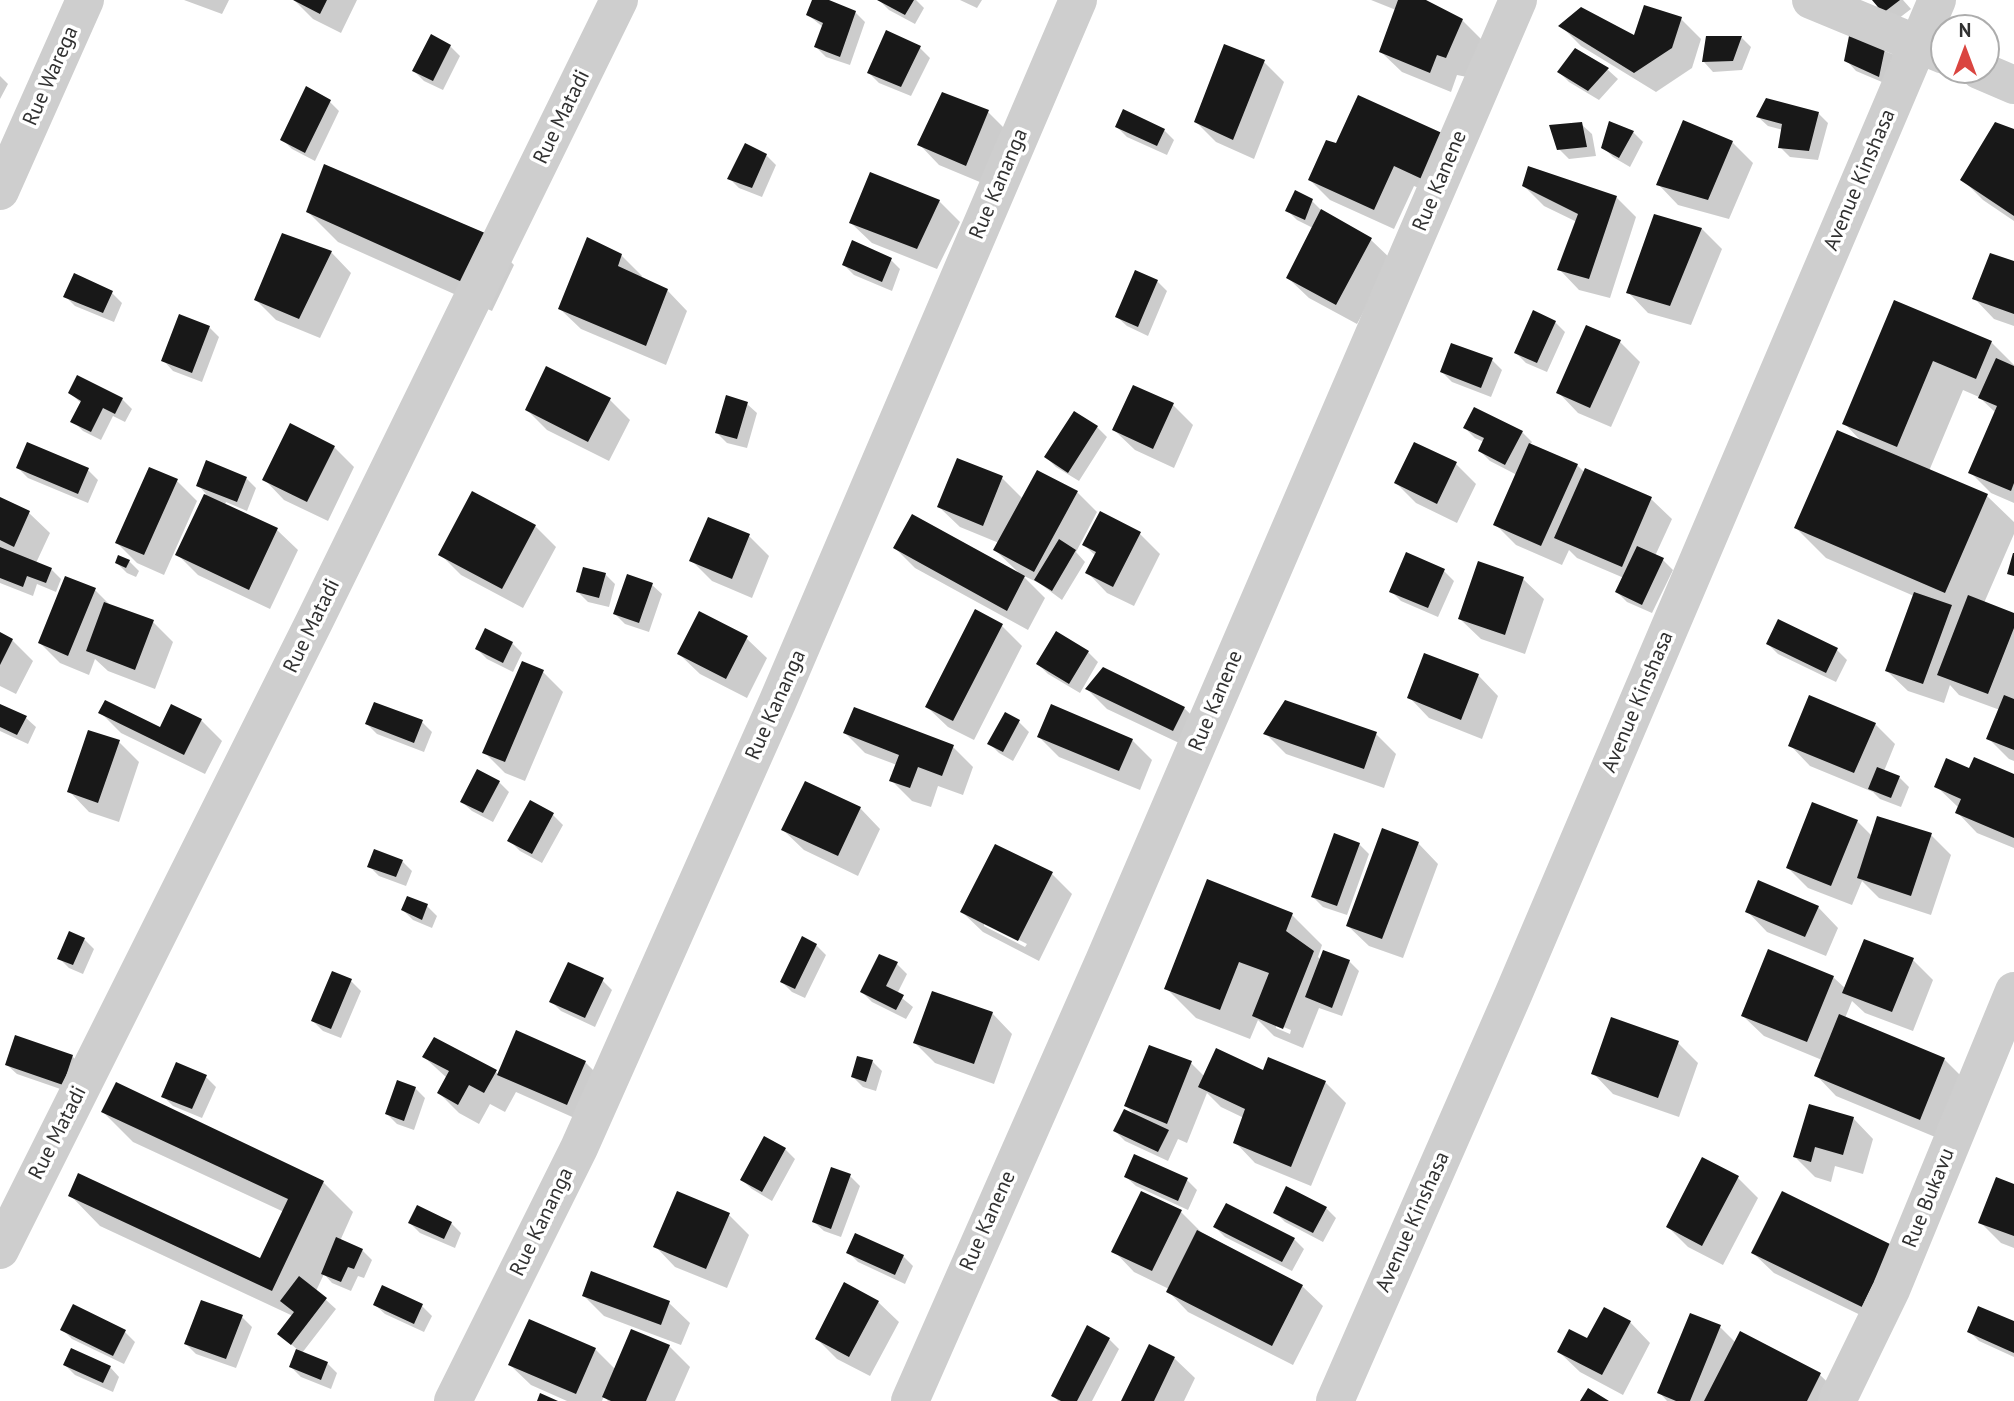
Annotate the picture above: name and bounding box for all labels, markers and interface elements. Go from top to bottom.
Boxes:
north arrow [1930,14,2000,84]
text: N [1959,18,1971,42]
street label: Rue Warega [18,22,84,130]
street label: Rue Matadi [528,66,596,168]
street label: Avenue Kinshasa [1819,106,1901,254]
street label: Rue Kananga [964,125,1034,243]
street label: Rue Kanene [1408,127,1472,235]
street label: Rue Matadi [278,575,346,677]
street label: Avenue Kinshasa [1597,628,1679,776]
street label: Rue Kananga [741,646,811,764]
street label: Rue Kanene [1184,647,1248,755]
street label: Rue Matadi [24,1082,92,1184]
street label: Rue Bukavu [1898,1144,1960,1252]
street label: Avenue Kinshasa [1371,1148,1455,1296]
street label: Rue Kananga [505,1164,579,1280]
street label: Rue Kanene [955,1167,1021,1275]

